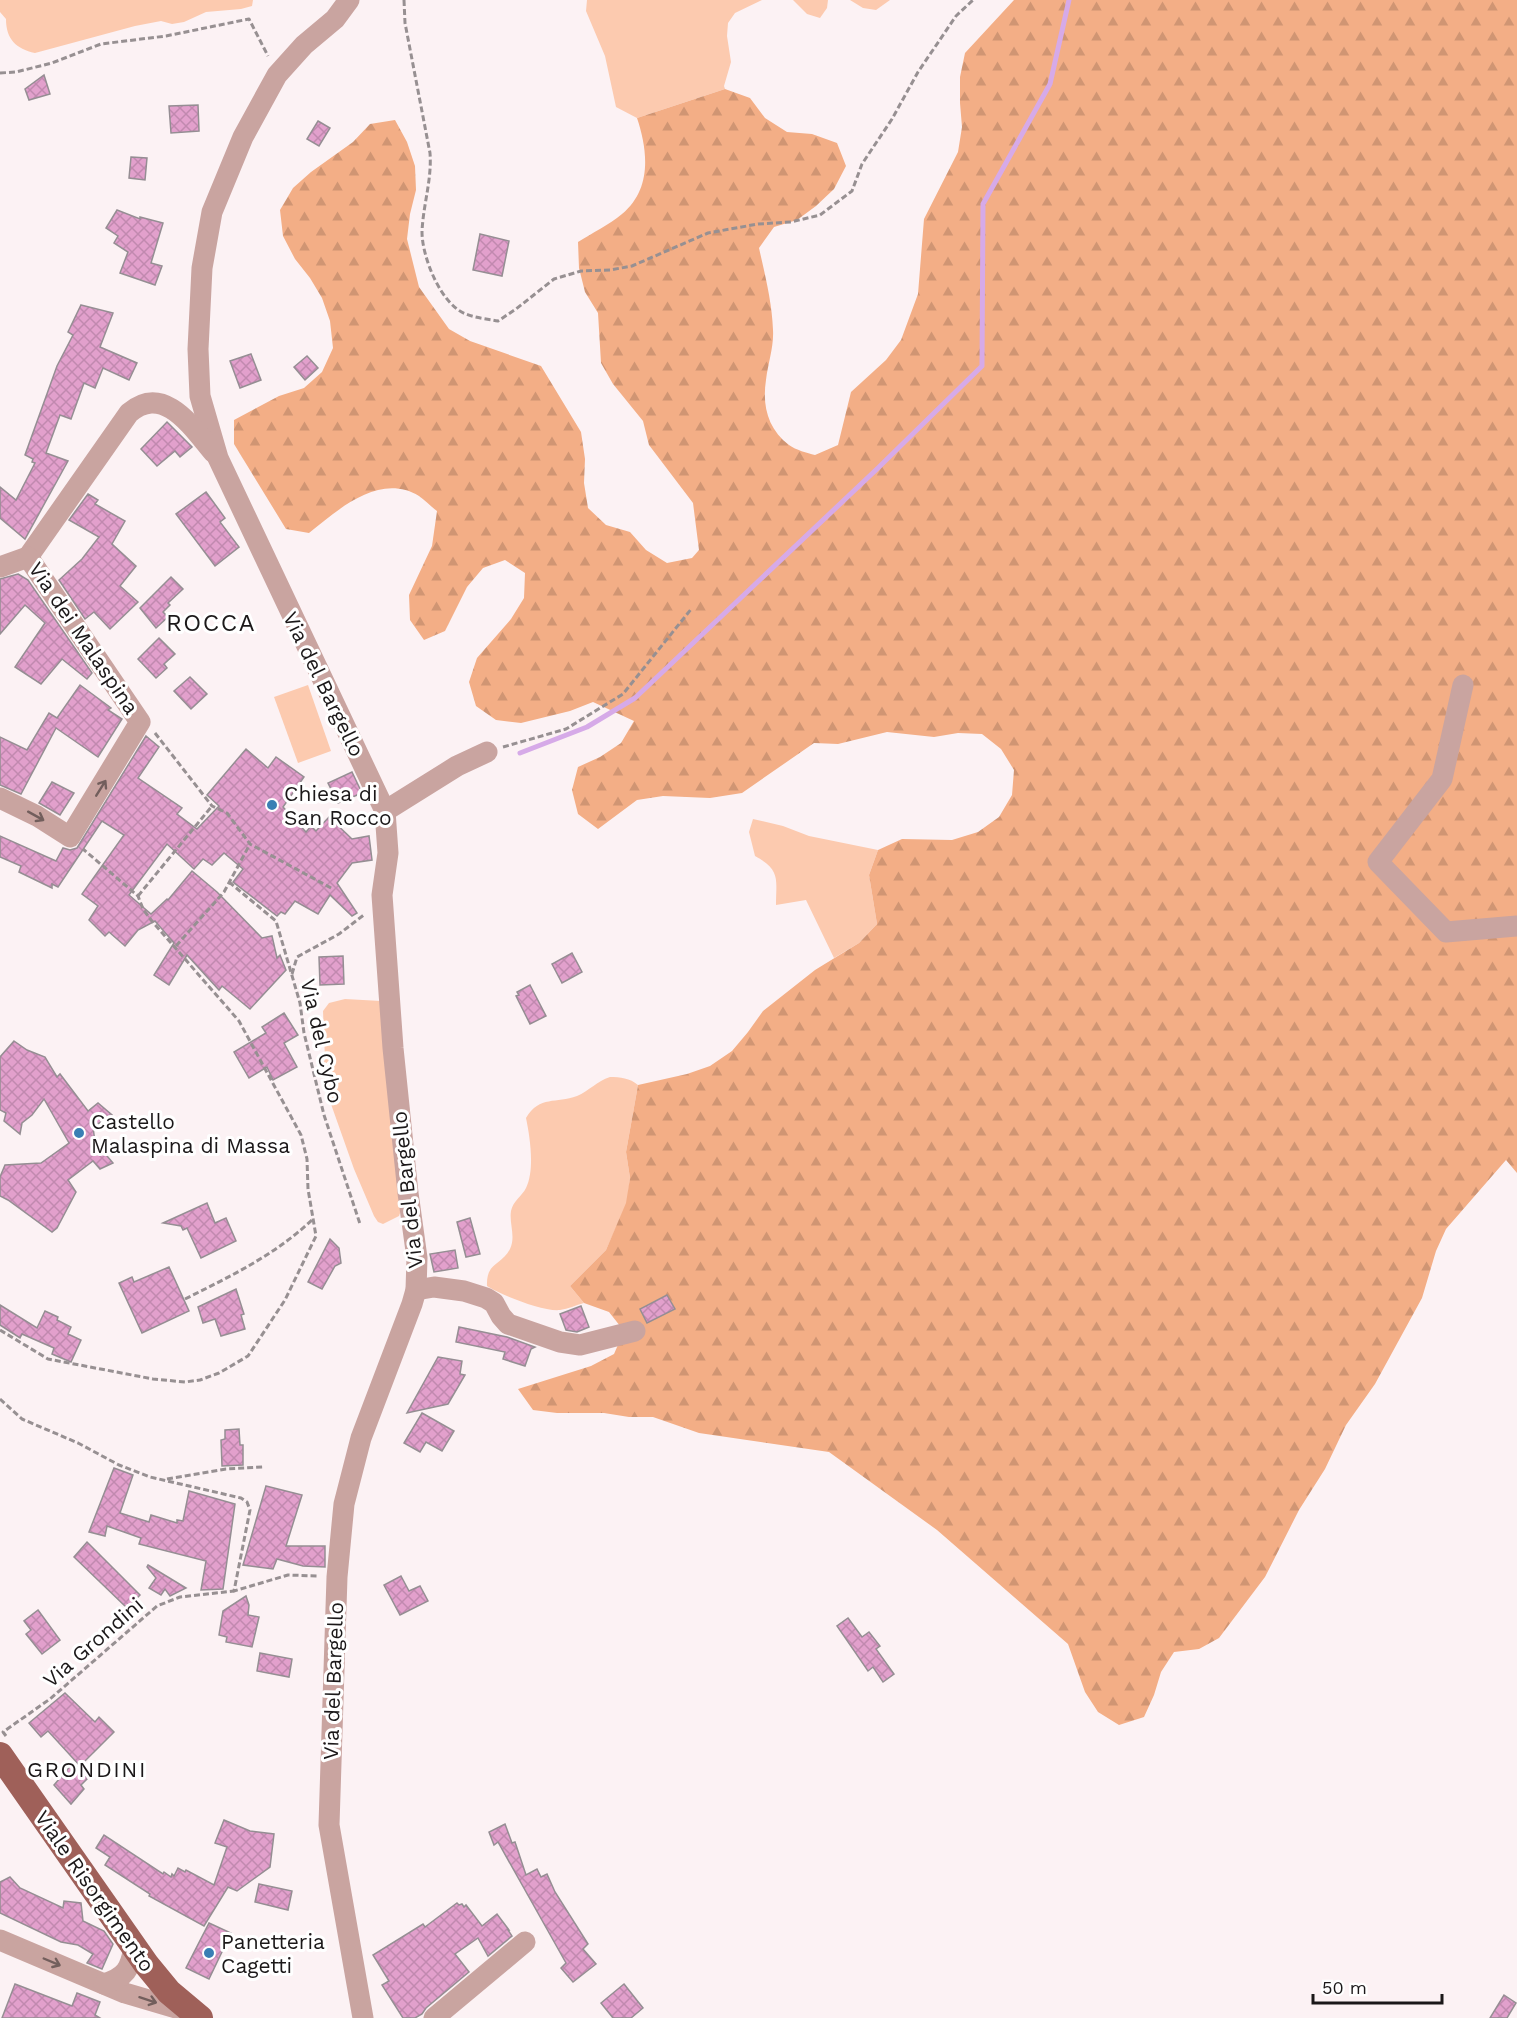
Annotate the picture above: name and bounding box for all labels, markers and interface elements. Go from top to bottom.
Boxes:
street label: Via dei Malaspina [24,557,144,719]
street label: Via del Bargello [278,607,370,761]
district label: ROCCA [166,609,256,637]
one-way arrow [96,780,108,797]
place label: Chiesa di San Rocco [284,781,392,830]
marker: Chiesa di San Rocco [265,798,279,812]
one-way arrow [27,810,44,822]
street label: Via del Cybo [296,976,348,1106]
place label: Castello Malaspina di Massa [91,1109,290,1158]
street label: Via del Bargello [386,1110,428,1270]
marker: Castello Malaspina di Massa [72,1126,86,1140]
street label: Via Grondini [38,1592,148,1692]
street label: Via del Bargello [318,1601,348,1761]
district label: GRONDINI [27,1757,147,1782]
street label: Viale Risorgimento [30,1806,160,1976]
place label: Panetteria Cagetti [221,1929,325,1978]
marker: Panetteria Cagetti [202,1946,216,1960]
one-way arrow [42,1957,61,1968]
scale bar [1313,1967,1442,2005]
text: 50 m [1322,1977,1367,1998]
one-way arrow [138,1995,157,2006]

